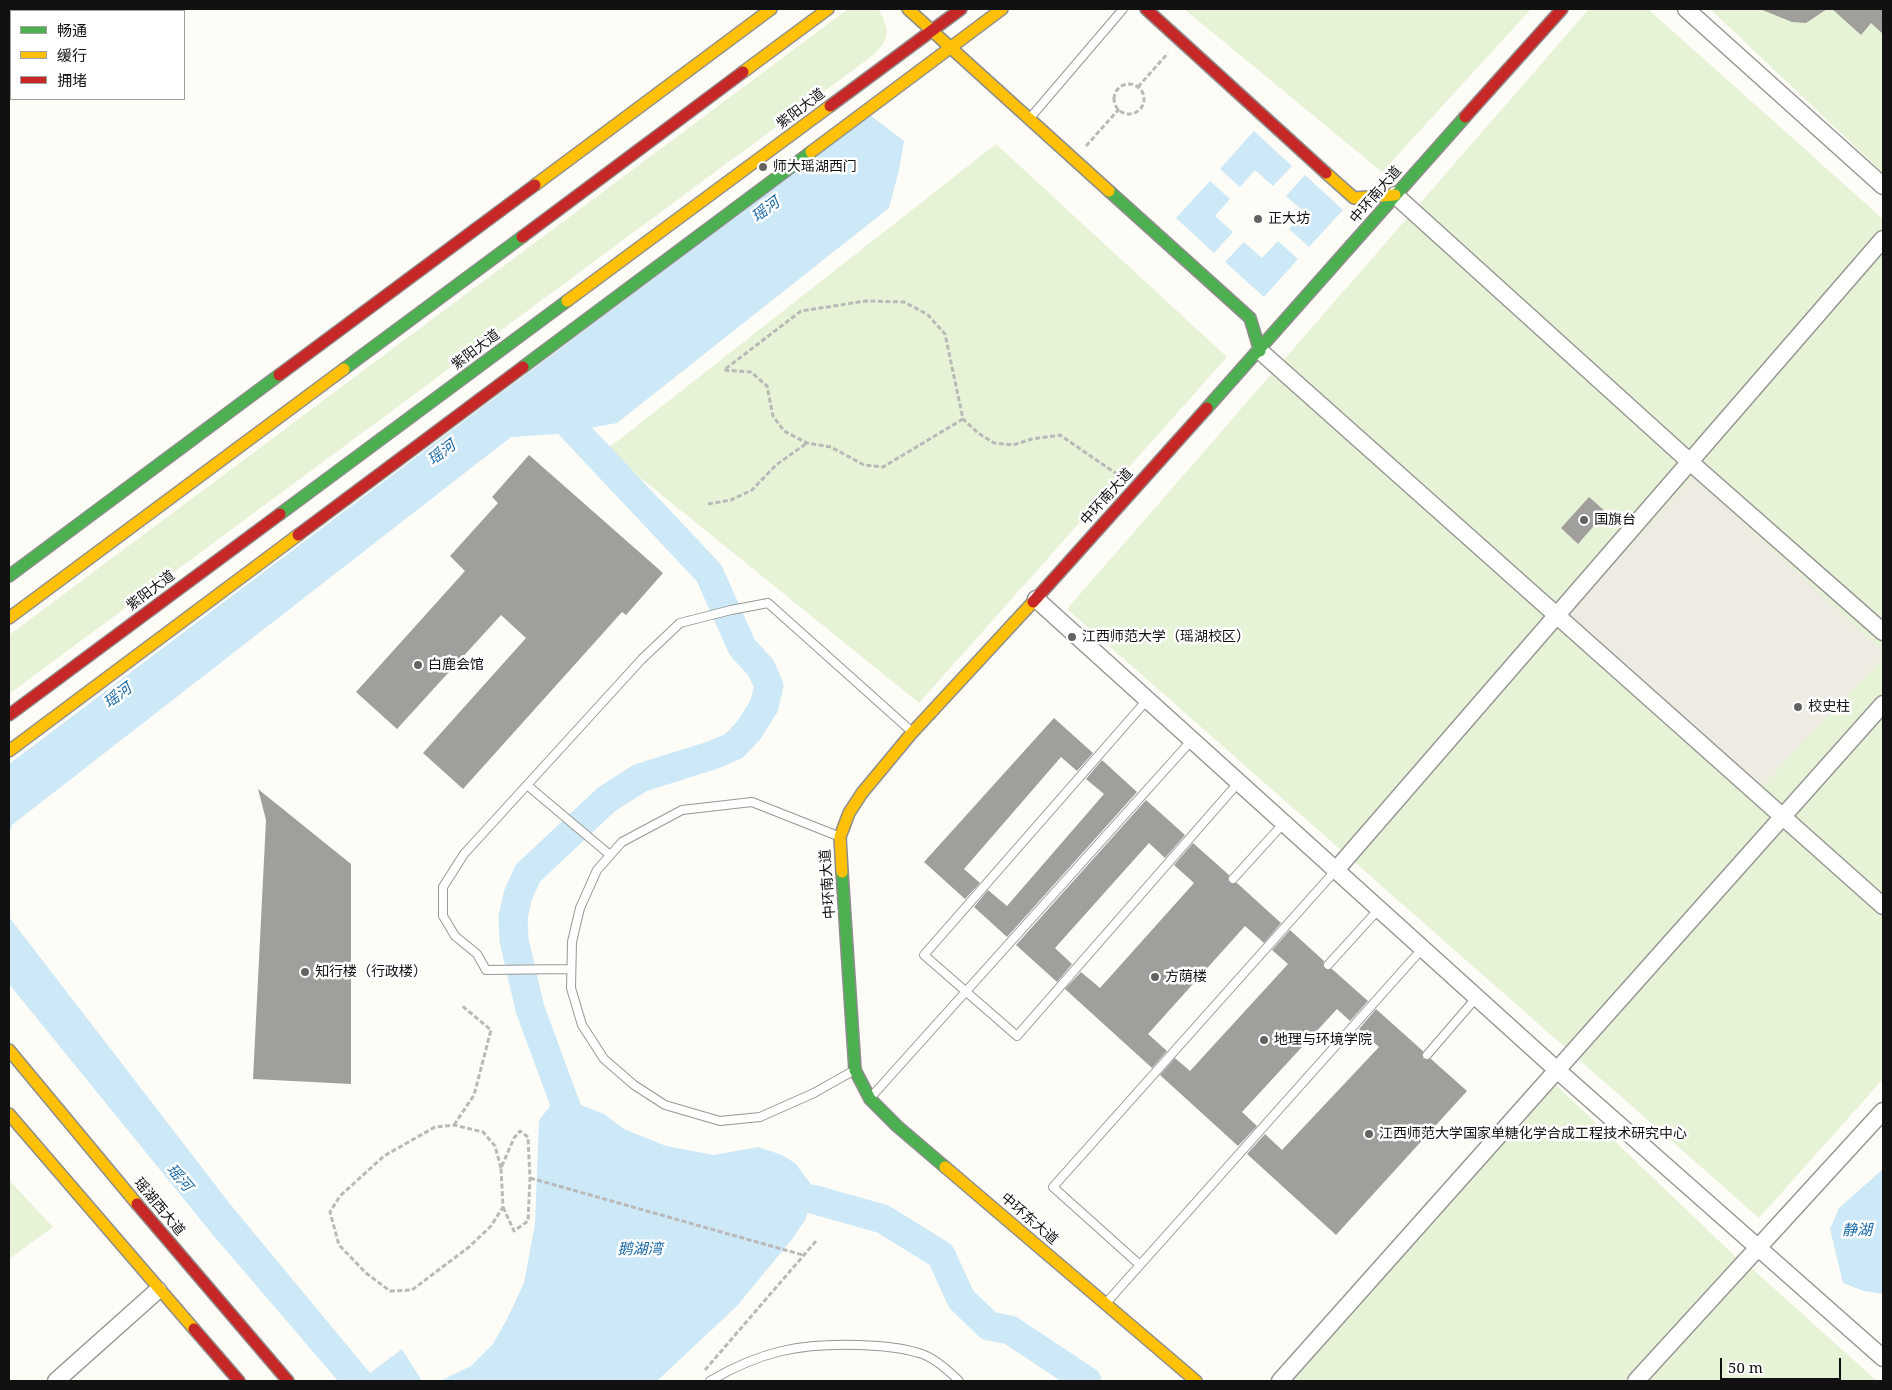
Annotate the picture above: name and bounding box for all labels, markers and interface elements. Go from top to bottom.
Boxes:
legend [10,10,185,100]
text: 畅通 [57,20,87,40]
text: 缓行 [57,45,87,65]
text: 拥堵 [57,70,87,90]
street label: 紫阳大道 [774,85,828,133]
place label: 师大瑶湖西门 [773,159,857,175]
marker: 师大瑶湖西门 [757,161,769,173]
street label: 中环南大道 [1347,163,1405,227]
water label: 瑶河 [749,194,783,226]
place label: 正大坊 [1268,211,1310,227]
marker: 正大坊 [1252,213,1264,225]
street label: 紫阳大道 [449,326,503,374]
water label: 瑶河 [425,437,459,469]
street label: 中环南大道 [1077,465,1137,529]
place label: 国旗台 [1594,512,1636,528]
marker: 国旗台 [1578,514,1590,526]
street label: 紫阳大道 [124,567,178,615]
place label: 江西师范大学（瑶湖校区） [1082,629,1250,645]
marker: 江西师范大学（瑶湖校区） [1066,631,1078,643]
place label: 白鹿会馆 [428,657,484,673]
marker: 白鹿会馆 [412,659,424,671]
water label: 瑶河 [101,680,135,712]
place label: 校史柱 [1808,699,1850,715]
marker: 校史柱 [1792,701,1804,713]
street label: 中环南大道 [817,848,839,920]
place label: 知行楼（行政楼） [315,964,427,980]
marker: 知行楼（行政楼） [299,966,311,978]
place label: 方荫楼 [1165,969,1207,985]
marker: 方荫楼 [1149,971,1161,983]
place label: 地理与环境学院 [1274,1032,1372,1048]
marker: 地理与环境学院 [1258,1034,1270,1046]
place label: 江西师范大学国家单糖化学合成工程技术研究中心 [1379,1126,1687,1142]
marker: 江西师范大学国家单糖化学合成工程技术研究中心 [1363,1128,1375,1140]
water label: 瑶河 [162,1161,196,1195]
street label: 瑶湖西大道 [130,1175,188,1239]
street label: 中环东大道 [997,1190,1061,1248]
water label: 静湖 [1842,1222,1872,1240]
water label: 鹅湖湾 [618,1241,662,1259]
scale bar [1722,1348,1843,1380]
text: 50 m [1728,1357,1763,1377]

